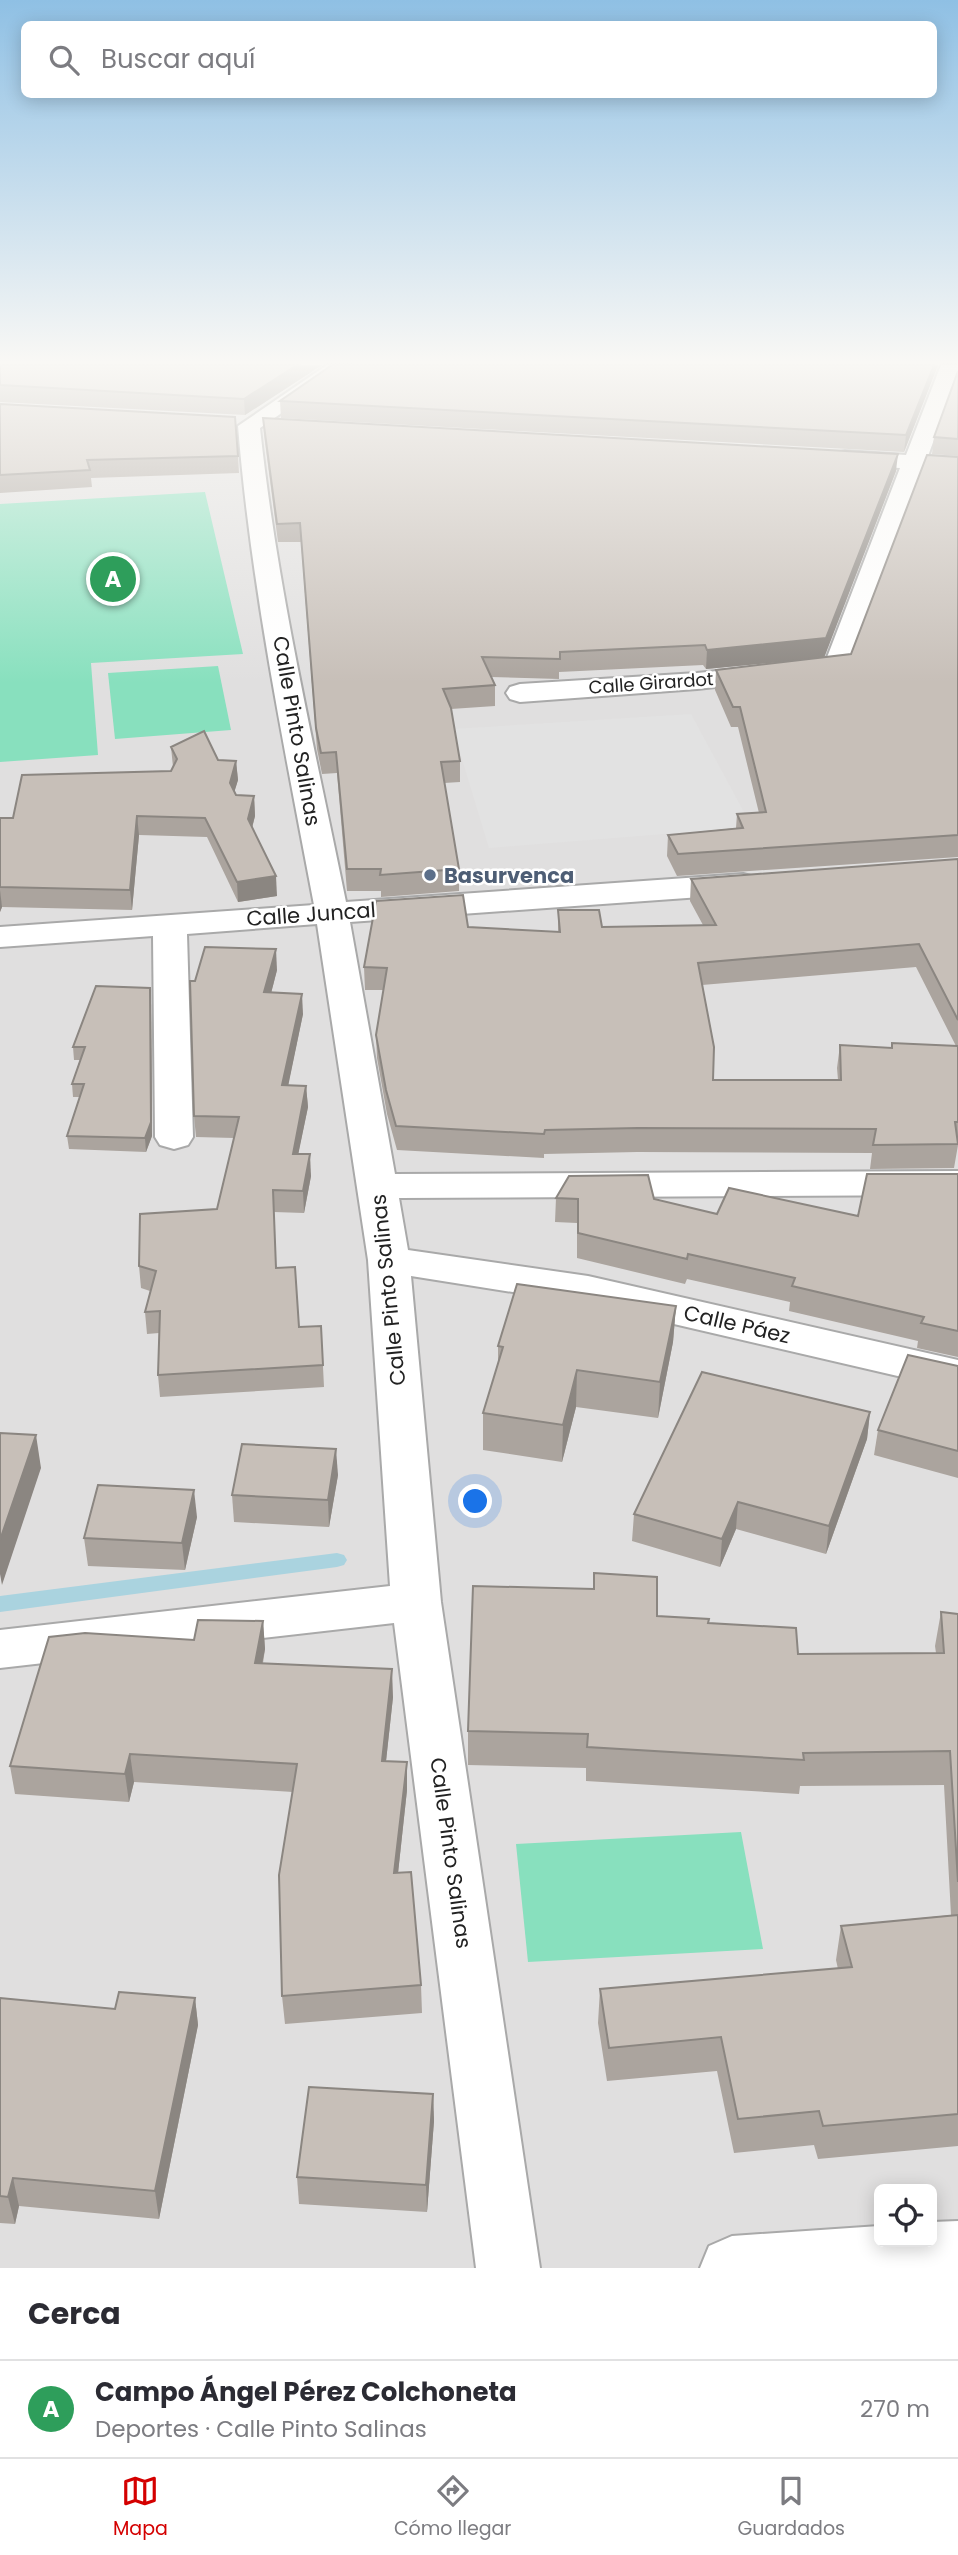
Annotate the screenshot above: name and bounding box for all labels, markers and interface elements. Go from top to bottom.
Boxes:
search box [21,21,937,98]
icon: search [45,41,83,79]
text: Buscar aquí [101,41,255,77]
pin: A [90,553,136,605]
street label: Calle Pinto Salinas [266,634,328,828]
street label: Calle Girardot [588,666,714,700]
place label: Basurvenca [444,861,574,890]
marker: Basurvenca [422,867,438,883]
street label: Calle Juncal [245,895,377,933]
street label: Calle Pinto Salinas [364,1193,412,1387]
street label: Calle Páez [681,1298,793,1350]
your location [458,1484,492,1518]
street label: Calle Pinto Salinas [423,1756,479,1950]
map controls [874,2184,937,2247]
button: locate [874,2184,937,2247]
text: Cerca [28,2292,121,2335]
text: Campo Ángel Pérez Colchoneta [95,2374,517,2410]
text: A [43,2393,59,2425]
text: 270 m [860,2393,930,2425]
text: Deportes · Calle Pinto Salinas [95,2413,427,2445]
tab: Mapa [113,2472,168,2543]
tab: Cómo llegar [394,2472,511,2543]
tab: Guardados [737,2472,845,2543]

